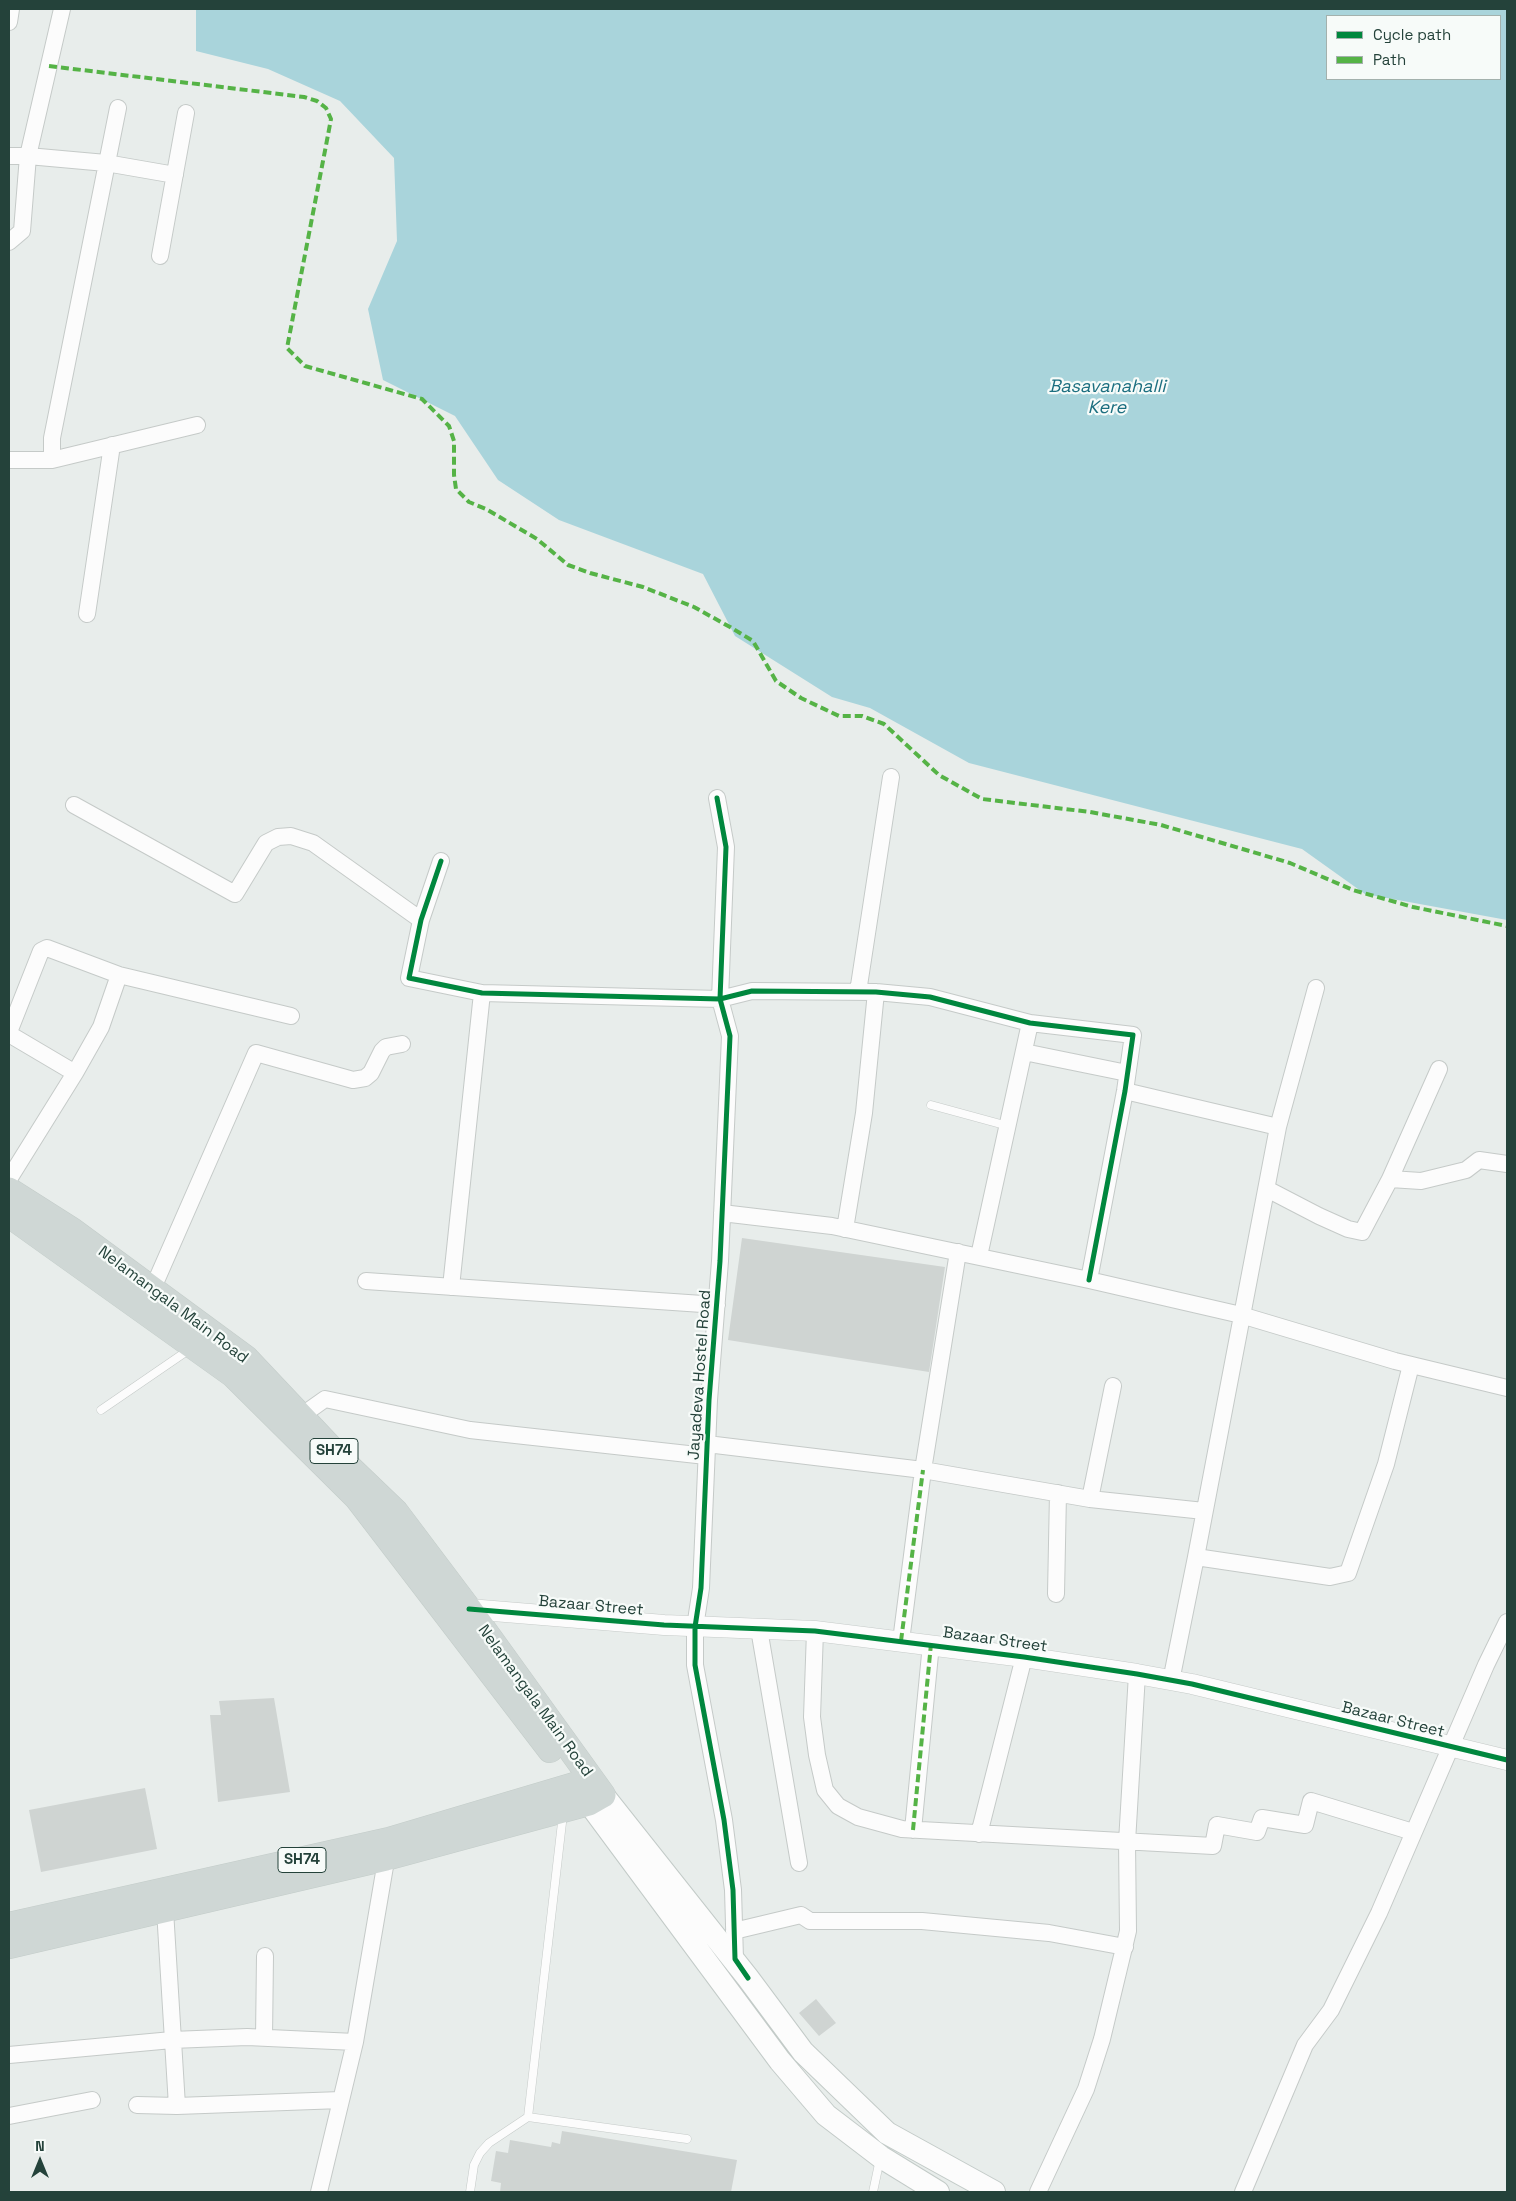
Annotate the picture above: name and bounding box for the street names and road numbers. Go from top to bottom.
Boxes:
street label: Nelamangala Main Road [94,1242,252,1368]
street label: Jayadeva Hostel Road [684,1289,716,1461]
road number: SH74 [310,1438,358,1464]
street label: Bazaar Street [538,1592,644,1620]
street label: Nelamangala Main Road [473,1621,597,1781]
street label: Bazaar Street [941,1623,1049,1657]
street label: Bazaar Street [1339,1698,1447,1742]
road number: SH74 [278,1848,326,1872]

